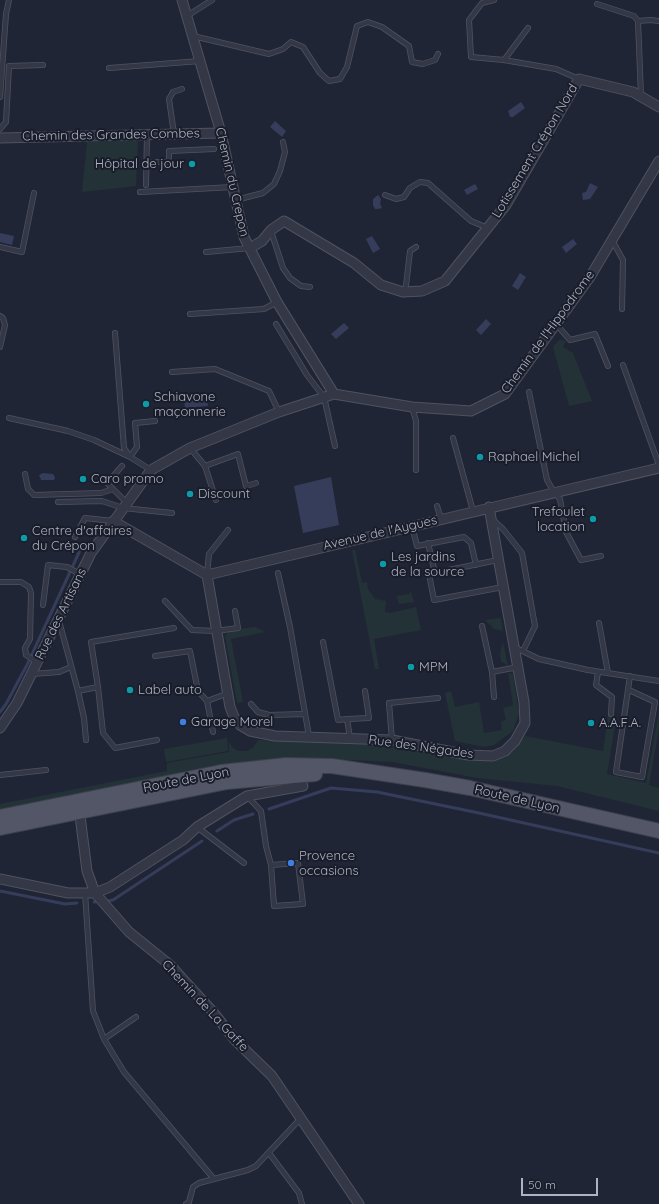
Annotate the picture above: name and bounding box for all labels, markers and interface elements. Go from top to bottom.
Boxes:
street label: Lotissement Crépon Nord [489,81,581,221]
street label: Chemin des Grandes Combes [22,126,200,144]
street label: Chemin du Crepon [212,126,252,238]
place label: Hôpital de jour [95,156,184,172]
marker: Hôpital de jour [187,159,197,169]
street label: Chemin de l'Hippodrome [498,267,598,397]
place label: Schiavone maçonnerie [154,389,226,420]
marker: Schiavone maçonnerie [141,399,151,409]
place label: Raphael Michel [488,449,580,465]
marker: Raphael Michel [475,452,485,462]
place label: Caro promo [91,471,164,487]
marker: Caro promo [78,474,88,484]
place label: Discount [198,486,250,502]
marker: Discount [185,489,195,499]
place label: Trefoulet location [532,504,585,535]
street label: Avenue de l'Aygues [322,512,438,554]
marker: Trefoulet location [588,514,598,524]
place label: Centre d'affaires du Crépon [32,523,132,554]
marker: Centre d'affaires du Crépon [19,533,29,543]
place label: Les jardins de la source [391,549,464,580]
marker: Les jardins de la source [378,559,388,569]
street label: Rue des Artisans [32,566,90,662]
place label: MPM [419,659,448,675]
marker: MPM [406,662,416,672]
place label: Label auto [138,682,202,698]
marker: Label auto [125,685,135,695]
place label: Garage Morel [191,714,273,730]
place label: A.A.F.A. [599,715,641,731]
marker: Garage Morel [178,717,188,727]
marker: A.A.F.A. [586,718,596,728]
street label: Rue des Négades [368,732,474,762]
street label: Route de Lyon [142,764,230,796]
street label: Route de Lyon [473,782,561,816]
place label: Provence occasions [299,848,359,879]
marker: Provence occasions [286,858,296,868]
street label: Chemin de La Gaffe [158,957,252,1055]
scale bar [523,1170,600,1196]
text: 50 m [528,1177,556,1192]

